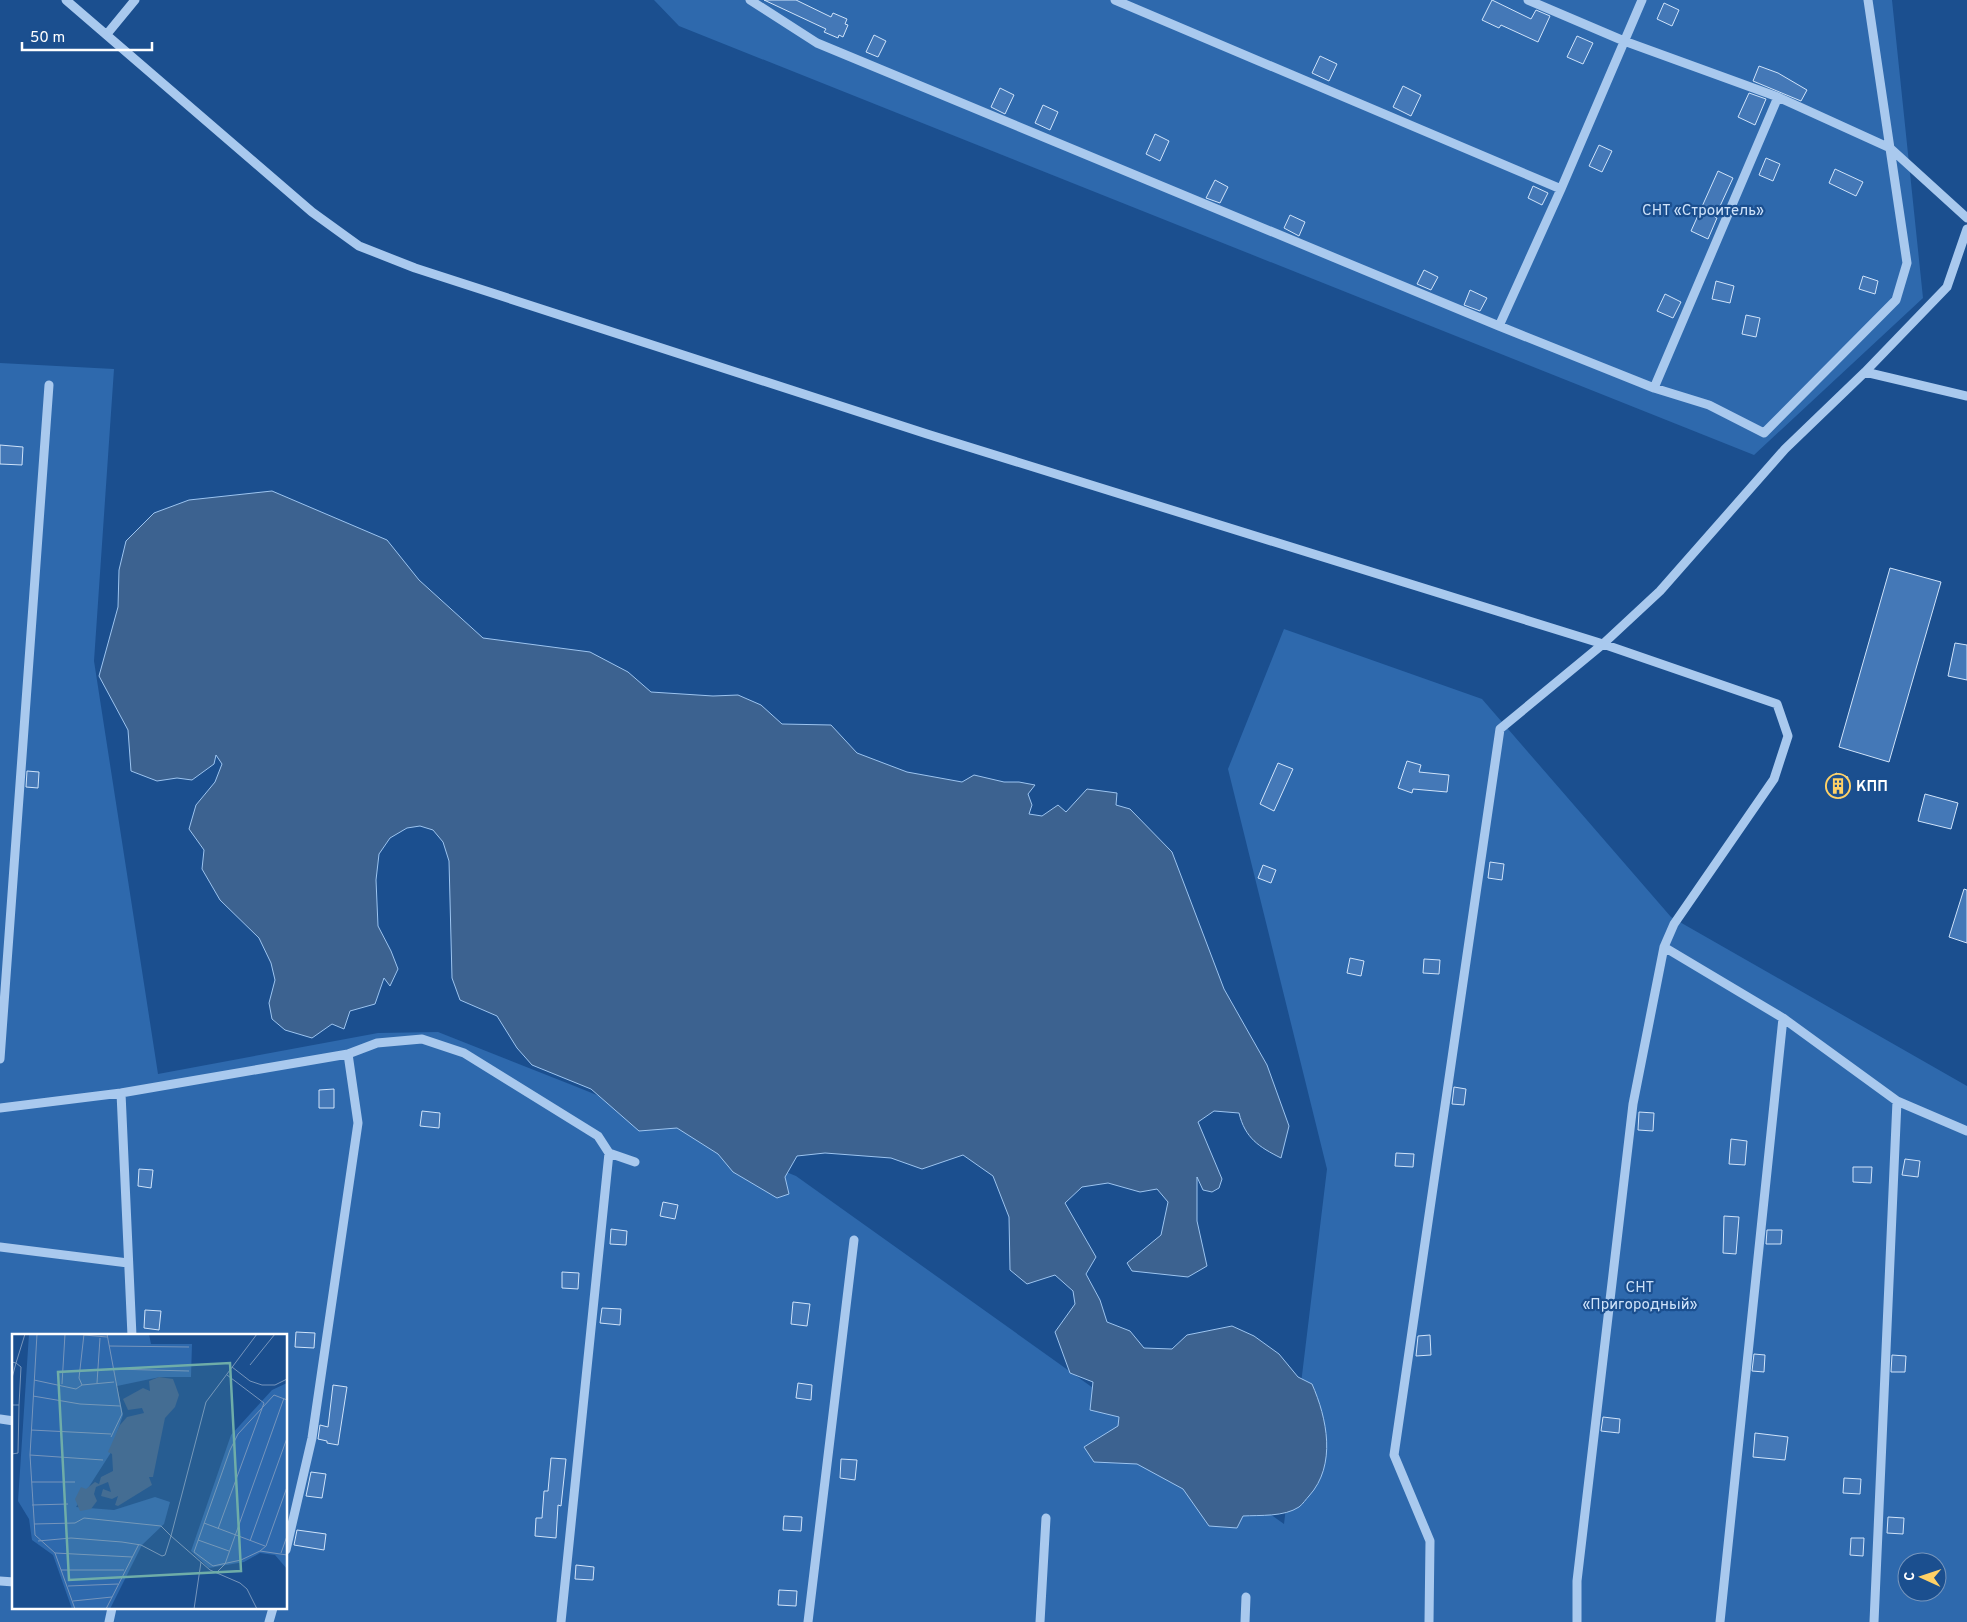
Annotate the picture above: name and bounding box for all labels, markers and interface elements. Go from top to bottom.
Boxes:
scale bar [22,20,152,52]
text: 50 m [30,29,65,48]
park label: СНТ «Строитель» [1642,202,1764,221]
building icon: КПП [1825,773,1851,799]
place label: КПП [1856,778,1888,797]
park label: СНТ «Пригородный» [1583,1279,1698,1315]
inset map [12,1334,288,1610]
north arrow [1897,1552,1947,1602]
text: С [1902,1571,1919,1581]

